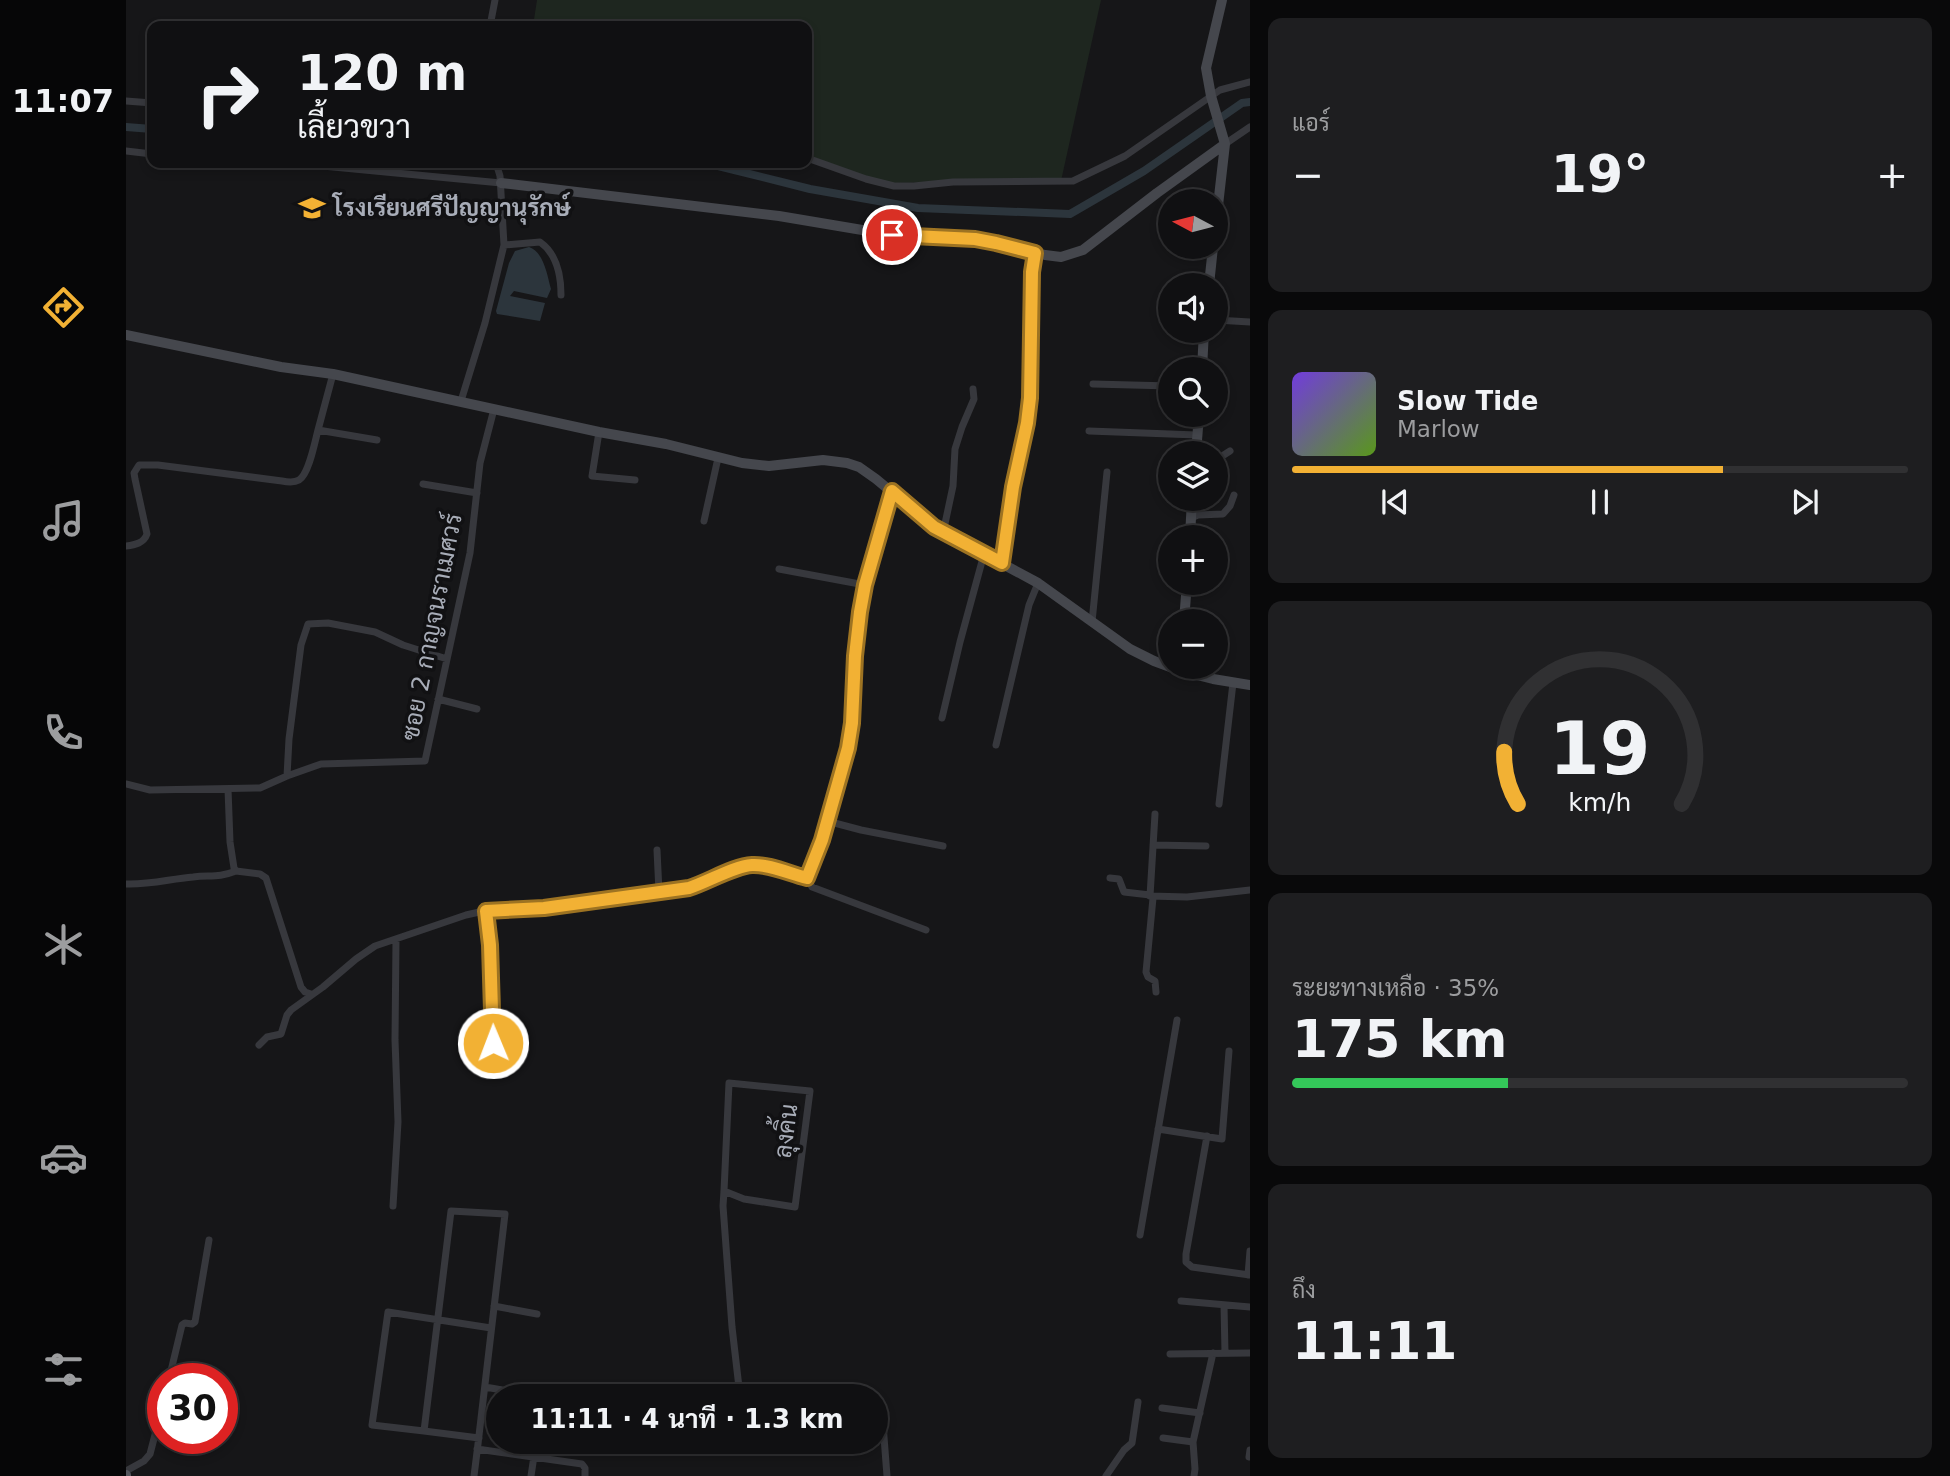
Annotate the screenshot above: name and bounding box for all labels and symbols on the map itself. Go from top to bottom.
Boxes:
north arrow [1158,189,1228,259]
place label: โรงเรียนศรีปัญญานุรักษ์ [331,192,572,225]
school or university icon: โรงเรียนศรีปัญญานุรักษ์ [297,193,327,223]
pin [862,205,922,265]
street label: ซอย 2 กาญจนราเมศวร์ [394,511,468,743]
position arrow [456,1006,530,1080]
street label: ลุงคิ้น [762,1101,805,1160]
speed limit sign: 30 [147,1363,238,1454]

